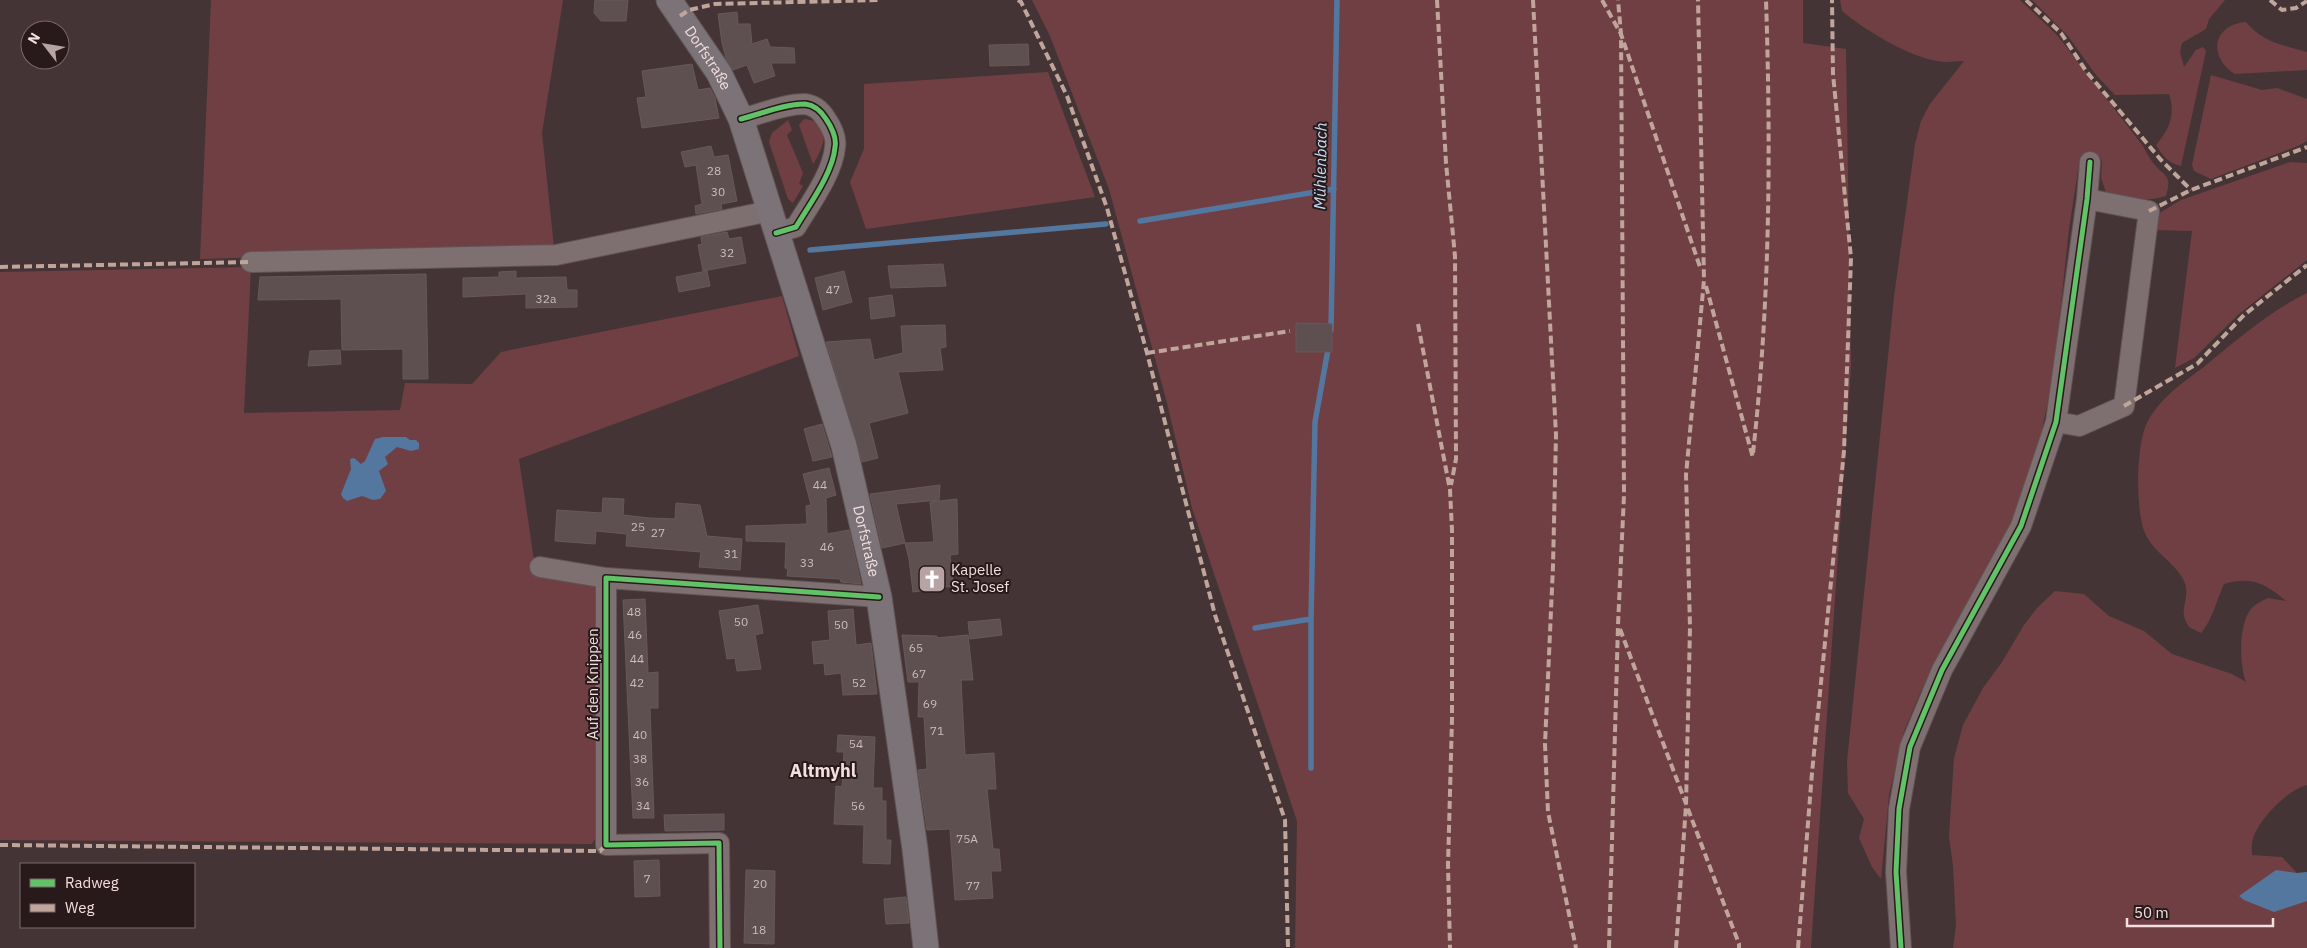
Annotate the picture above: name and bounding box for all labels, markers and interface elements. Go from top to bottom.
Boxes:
north arrow [20,20,70,70]
street label: Dorfstraße [681,22,736,93]
text: N [24,29,44,47]
water label: Mühlenbach [1309,122,1331,210]
house number: 28 [707,163,721,178]
house number: 30 [711,184,725,199]
house number: 32 [720,245,734,260]
house number: 47 [826,282,840,297]
house number: 32a [536,291,557,306]
house number: 44 [813,477,827,492]
street label: Dorfstraße [849,503,884,579]
house number: 25 [631,519,645,534]
house number: 27 [651,525,665,540]
house number: 46 [820,539,834,554]
house number: 31 [724,546,738,561]
house number: 33 [800,555,814,570]
place label: Kapelle St. Josef [951,560,1009,596]
church icon: Kapelle St. Josef [917,564,947,594]
house number: 48 [627,604,641,619]
house number: 50 [734,614,748,629]
house number: 50 [834,617,848,632]
house number: 46 [628,627,642,642]
street label: Auf den Knippen [583,628,602,740]
house number: 65 [909,640,923,655]
house number: 44 [630,651,644,666]
house number: 67 [912,666,926,681]
house number: 42 [630,675,644,690]
house number: 52 [852,675,866,690]
house number: 69 [923,696,937,711]
house number: 71 [930,723,944,738]
house number: 40 [633,727,647,742]
house number: 54 [849,736,863,751]
house number: 38 [633,751,647,766]
district label: Altmyhl [790,759,857,782]
house number: 36 [635,774,649,789]
house number: 34 [636,798,650,813]
house number: 56 [851,798,865,813]
house number: 75A [956,831,978,846]
legend [20,863,195,928]
house number: 7 [643,871,651,886]
text: Radweg [65,873,119,892]
house number: 20 [753,876,767,891]
house number: 77 [966,878,980,893]
scale bar [2127,896,2273,928]
text: Weg [65,898,94,917]
text: 50 m [2134,903,2169,922]
house number: 18 [752,922,766,937]

